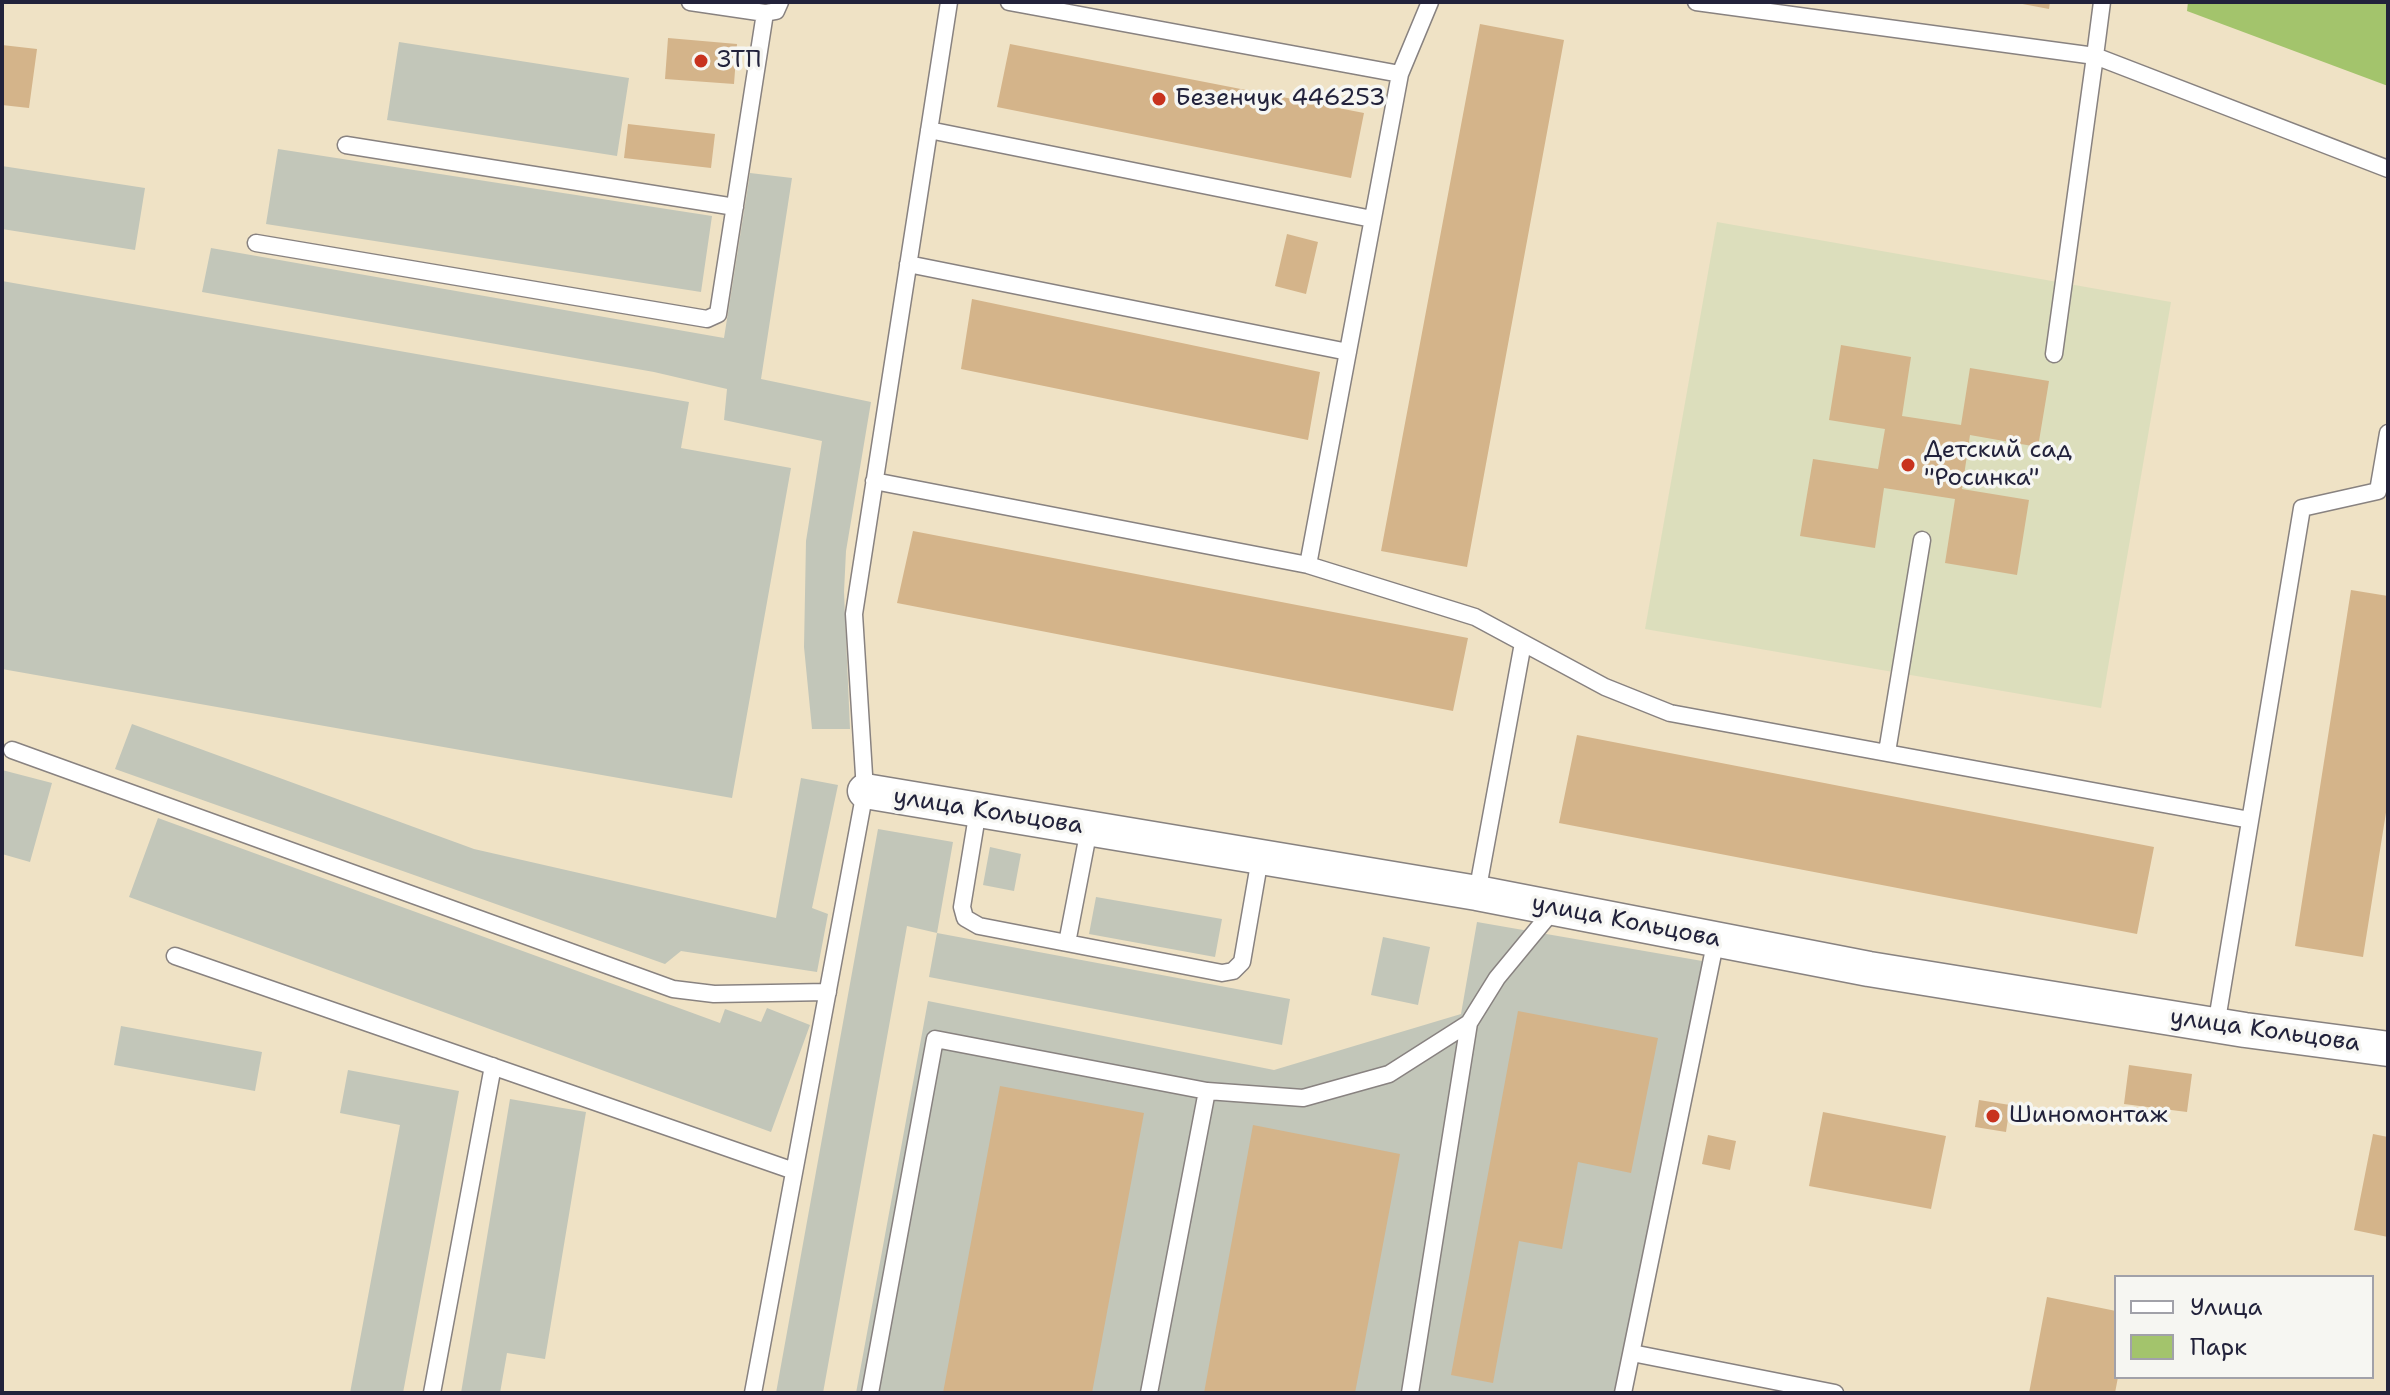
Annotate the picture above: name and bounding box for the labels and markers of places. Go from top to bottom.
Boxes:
place label: ЗТП [717,47,761,75]
marker: ЗТП [692,52,710,70]
place label: Безенчук 446253 [1175,85,1386,113]
marker: Безенчук 446253 [1150,90,1168,108]
place label: Детский сад "Росинка" [1924,437,2072,493]
marker: Детский сад "Росинка" [1899,456,1917,474]
place label: Шиномонтаж [2009,1102,2168,1130]
marker: Шиномонтаж [1984,1107,2002,1125]

